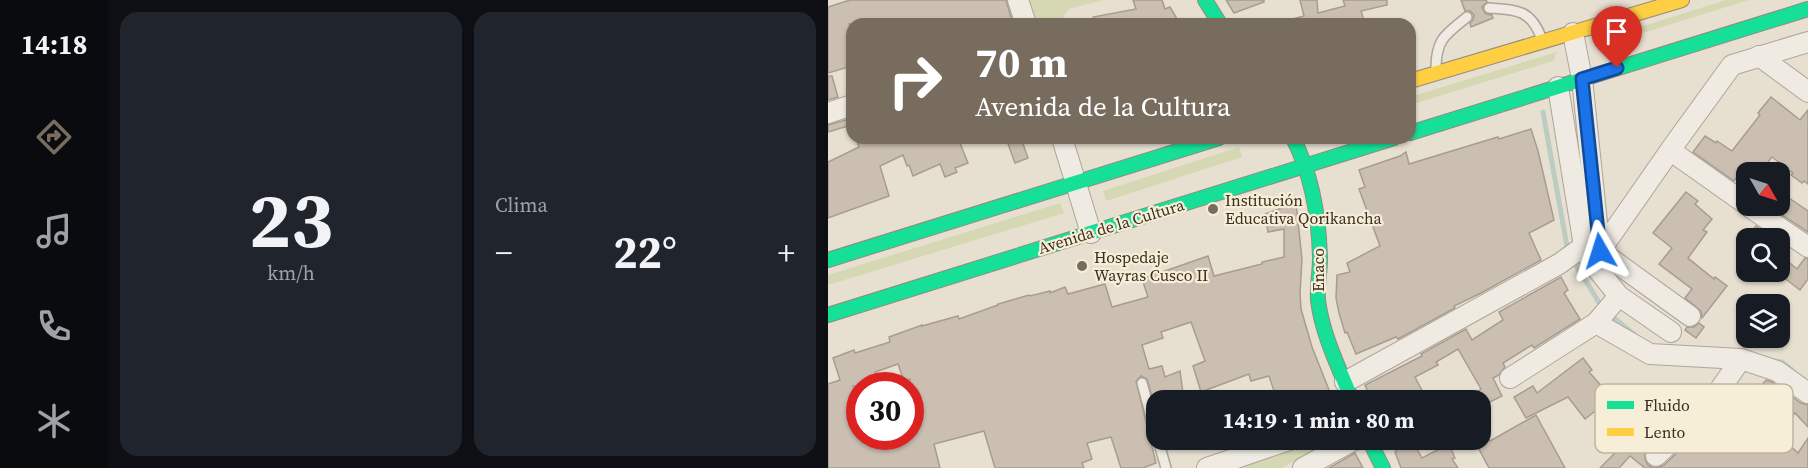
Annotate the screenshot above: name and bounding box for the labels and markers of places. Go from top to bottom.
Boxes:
pin [1591,6,1642,68]
place label: Institución Educativa Qorikancha [1225,189,1382,229]
marker: Institución Educativa Qorikancha [1206,202,1220,216]
place label: Hospedaje Wayras Cusco II [1094,246,1208,286]
marker: Hospedaje Wayras Cusco II [1075,259,1089,273]

